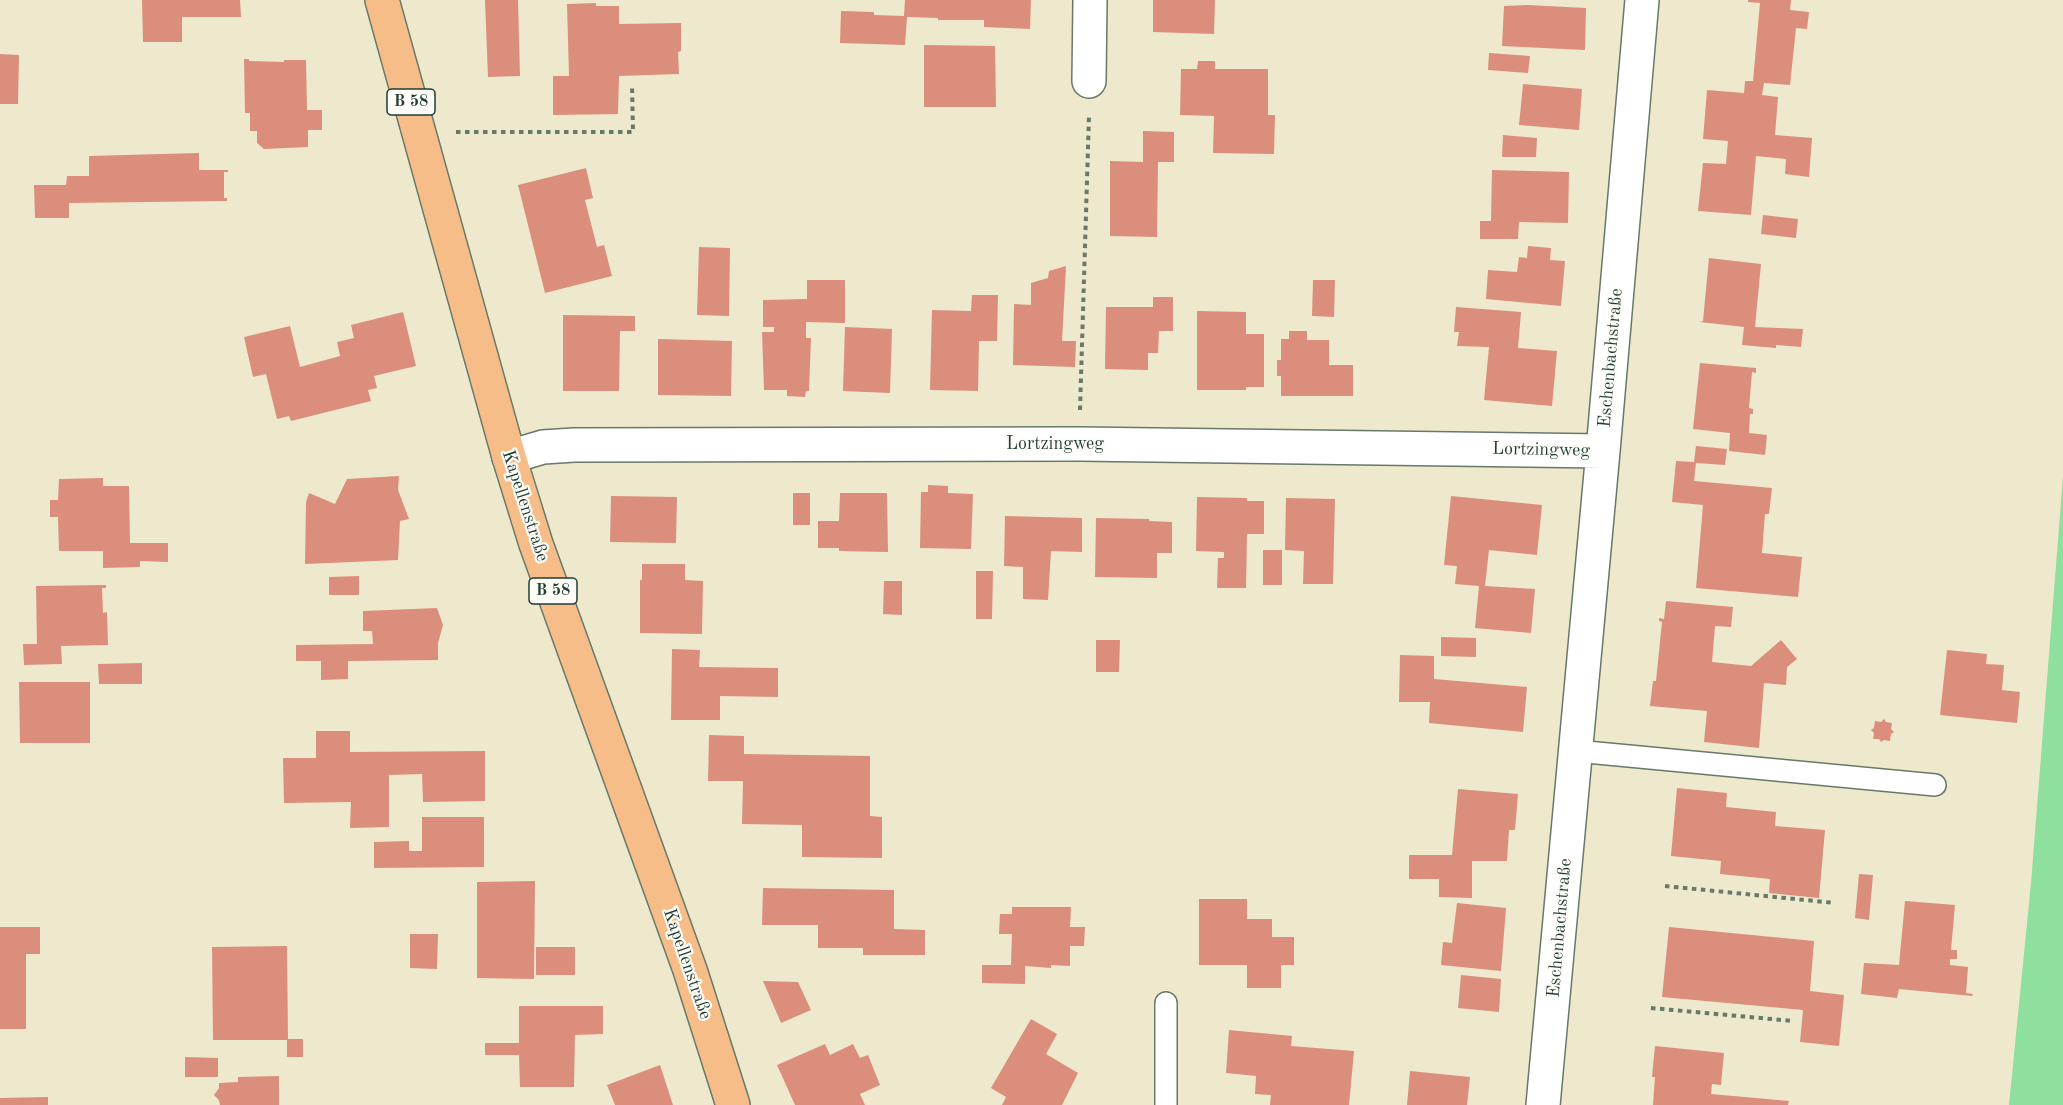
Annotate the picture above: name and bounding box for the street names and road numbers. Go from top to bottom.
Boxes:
road number: B 58 [387,89,435,115]
street label: Eschenbachstraße [1594,287,1628,429]
street label: Lortzingweg [1006,433,1104,455]
street label: Lortzingweg [1492,438,1590,462]
street label: Kapellenstraße [497,448,553,564]
road number: B 58 [529,578,577,604]
street label: Eschenbachstraße [1543,857,1577,999]
street label: Kapellenstraße [658,906,716,1022]

